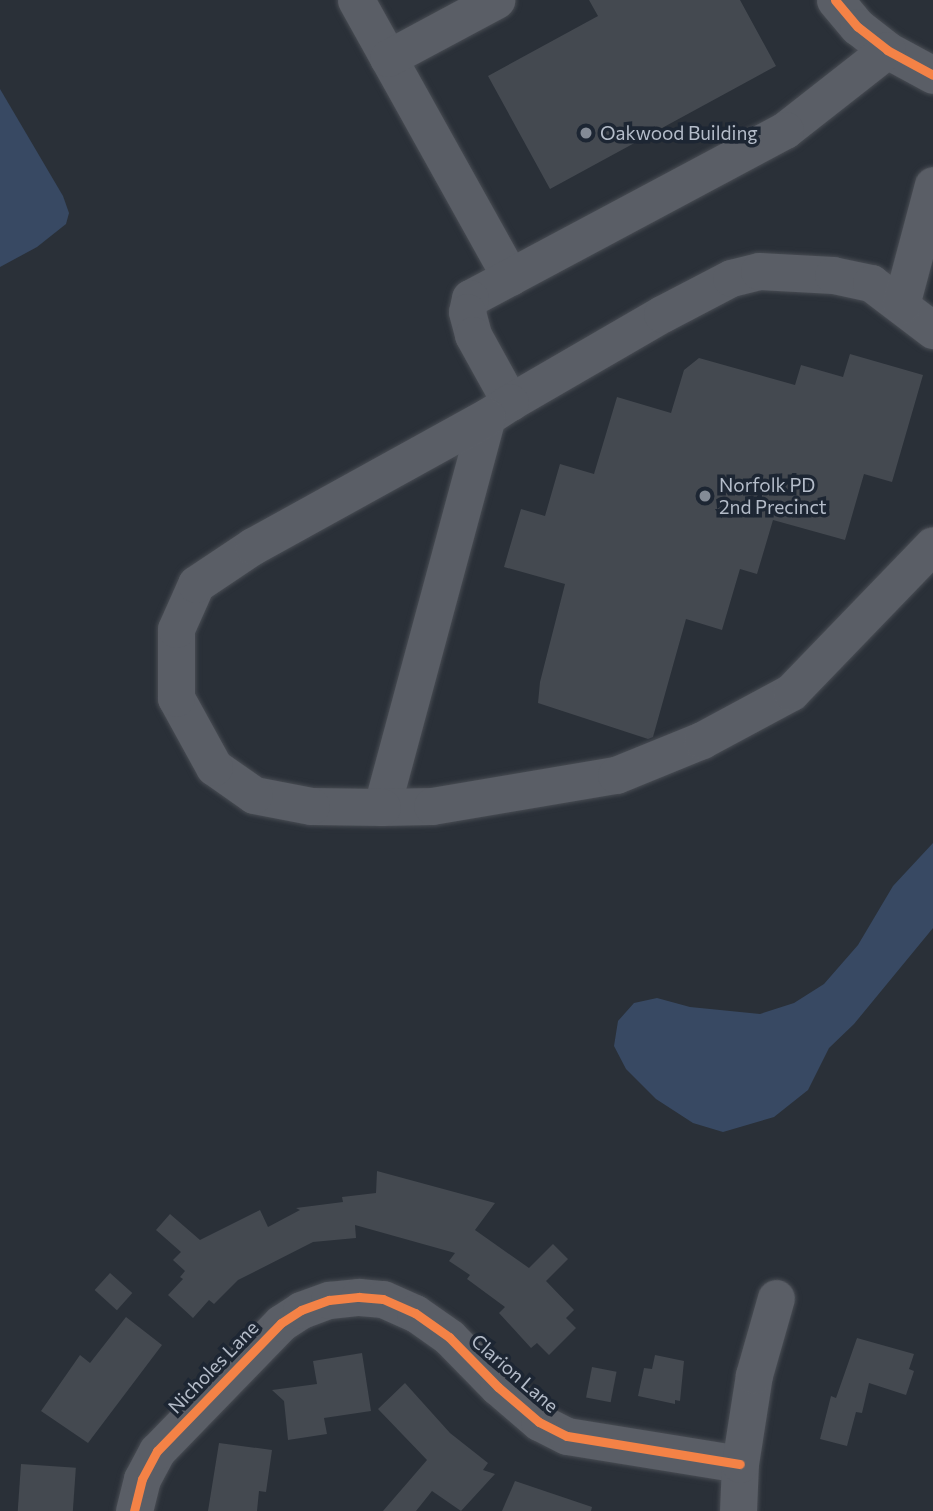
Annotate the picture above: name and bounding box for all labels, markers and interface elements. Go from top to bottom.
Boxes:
place label: Oakwood Building [600,122,758,144]
marker: Oakwood Building [578,125,594,141]
place label: Norfolk PD 2nd Precinct [719,474,827,518]
marker: Norfolk PD 2nd Precinct [697,488,713,504]
street label: Nicholes Lane [163,1316,263,1418]
street label: Clarion Lane [467,1329,563,1417]

